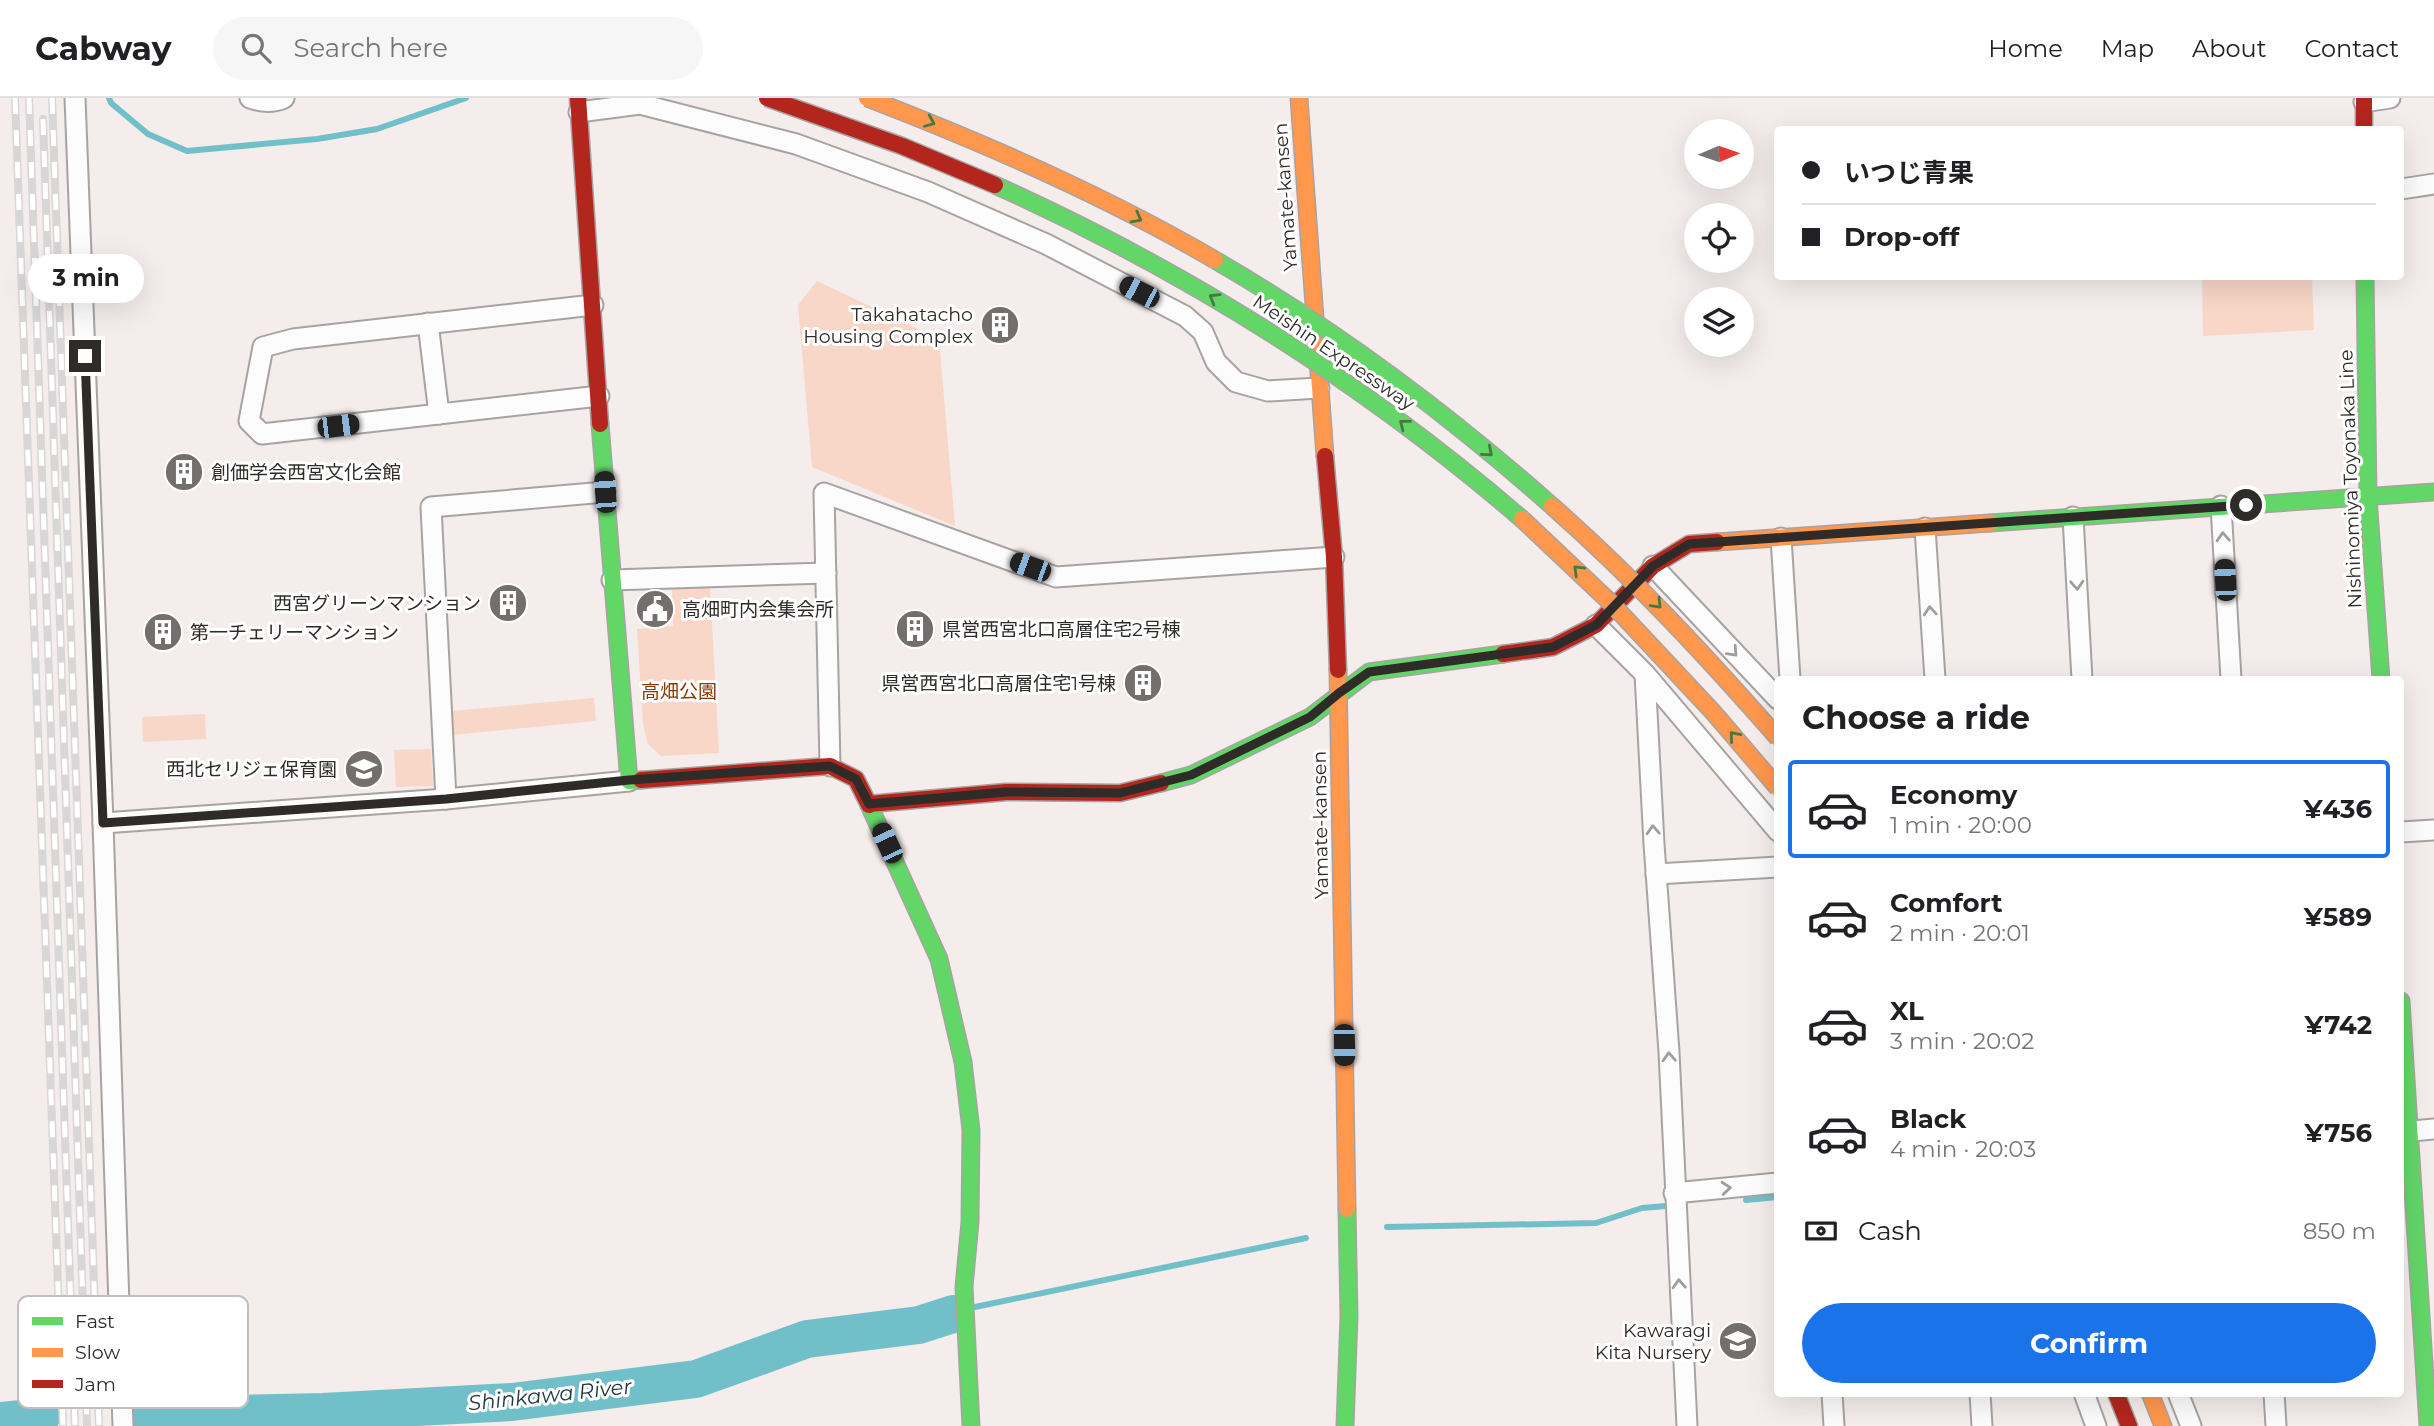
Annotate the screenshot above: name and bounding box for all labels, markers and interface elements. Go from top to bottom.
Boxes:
search box [213,17,703,80]
text: Cabway [35,28,171,68]
icon: search [237,29,275,67]
text: Search here [293,32,448,64]
text: Home [1988,34,2063,63]
text: Map [2101,34,2154,63]
text: About [2192,34,2266,63]
text: Contact [2304,34,2399,63]
one-way arrow [924,114,936,128]
north arrow [1684,119,1754,189]
map controls [1684,119,1754,357]
street label: Yamate-kansen [1269,122,1302,272]
text: いつじ青果 [1844,157,1974,189]
button: locate [1684,203,1754,273]
one-way arrow [1130,209,1142,223]
text: Drop-off [1844,221,1959,253]
callout: 3 min [27,254,143,303]
text: 3 min [52,264,120,292]
car [1116,273,1163,311]
button: layers [1684,287,1754,357]
street label: Meishin Expressway [1249,290,1419,415]
one-way arrow [1209,294,1222,307]
place label: Takahatacho Housing Complex [803,303,973,348]
building icon: Takahatacho Housing Complex [979,304,1021,346]
route end [69,340,101,372]
street label: Nishinomiya Toyonaka Line [2334,349,2367,609]
car [316,413,361,439]
one-way arrow [1399,420,1411,433]
one-way arrow [1480,444,1493,456]
building icon: 創価学会西宮文化会館 [163,451,205,493]
place label: 創価学会西宮文化会館 [211,461,401,484]
car [594,470,617,514]
route start [2230,489,2262,521]
one-way arrow [2215,532,2230,543]
car [1007,550,1054,584]
car [2214,558,2237,602]
one-way arrow [1573,566,1586,579]
one-way arrow [2069,580,2084,591]
building icon: 西宮グリーンマンション [487,582,529,624]
public building icon: 高畑町内会集会所 [634,588,676,630]
place label: 西宮グリーンマンション [273,592,481,615]
one-way arrow [1649,596,1662,609]
place label: 高畑町内会集会所 [682,598,834,621]
one-way arrow [1923,605,1938,616]
building icon: 県営西宮北口高層住宅2号棟 [894,608,936,650]
building icon: 第一チェリーマンション [142,611,184,653]
place label: 県営西宮北口高層住宅2号棟 [942,618,1181,641]
place label: 第一チェリーマンション [190,621,399,644]
one-way arrow [1725,644,1738,657]
building icon: 県営西宮北口高層住宅1号棟 [1122,662,1164,704]
place label: 県営西宮北口高層住宅1号棟 [881,672,1116,695]
park label: 高畑公園 [641,680,717,703]
text: Choose a ride [1802,698,2030,737]
one-way arrow [1730,731,1742,744]
school or university icon: 西北セリジェ保育園 [343,748,385,790]
street label: Yamate-kansen [1308,751,1333,899]
place label: 西北セリジェ保育園 [166,758,337,781]
icon: car [1806,778,1869,841]
text: Economy [1890,779,2017,811]
text: ¥436 [2303,793,2372,825]
text: 1 min · 20:00 [1890,811,2032,839]
car [869,820,906,866]
one-way arrow [1646,824,1661,835]
icon: car [1806,886,1869,949]
text: Comfort [1890,887,2002,919]
text: ¥589 [2304,901,2372,933]
text: 2 min · 20:01 [1890,919,2030,947]
icon: car [1806,994,1869,1057]
text: XL [1890,995,1924,1027]
text: ¥742 [2305,1009,2372,1041]
car [1334,1024,1355,1066]
text: 3 min · 20:02 [1890,1027,2034,1055]
one-way arrow [1661,1051,1676,1062]
icon: car [1806,1102,1869,1165]
text: Black [1890,1103,1966,1135]
text: ¥756 [2305,1117,2372,1149]
text: 4 min · 20:03 [1890,1135,2036,1163]
one-way arrow [1721,1181,1732,1196]
icon: cash [1802,1212,1840,1250]
text: Cash [1858,1215,1922,1247]
text: 850 m [2303,1217,2376,1245]
one-way arrow [1672,1279,1687,1290]
legend [18,1296,248,1408]
button: Confirm [1802,1303,2376,1383]
text: Fast [75,1310,115,1333]
place label: Kawaragi Kita Nursery [1595,1319,1712,1364]
school or university icon: Kawaragi Kita Nursery [1717,1320,1759,1362]
text: Slow [75,1341,120,1364]
text: Jam [74,1373,116,1396]
water label: Shinkawa River [467,1373,633,1416]

